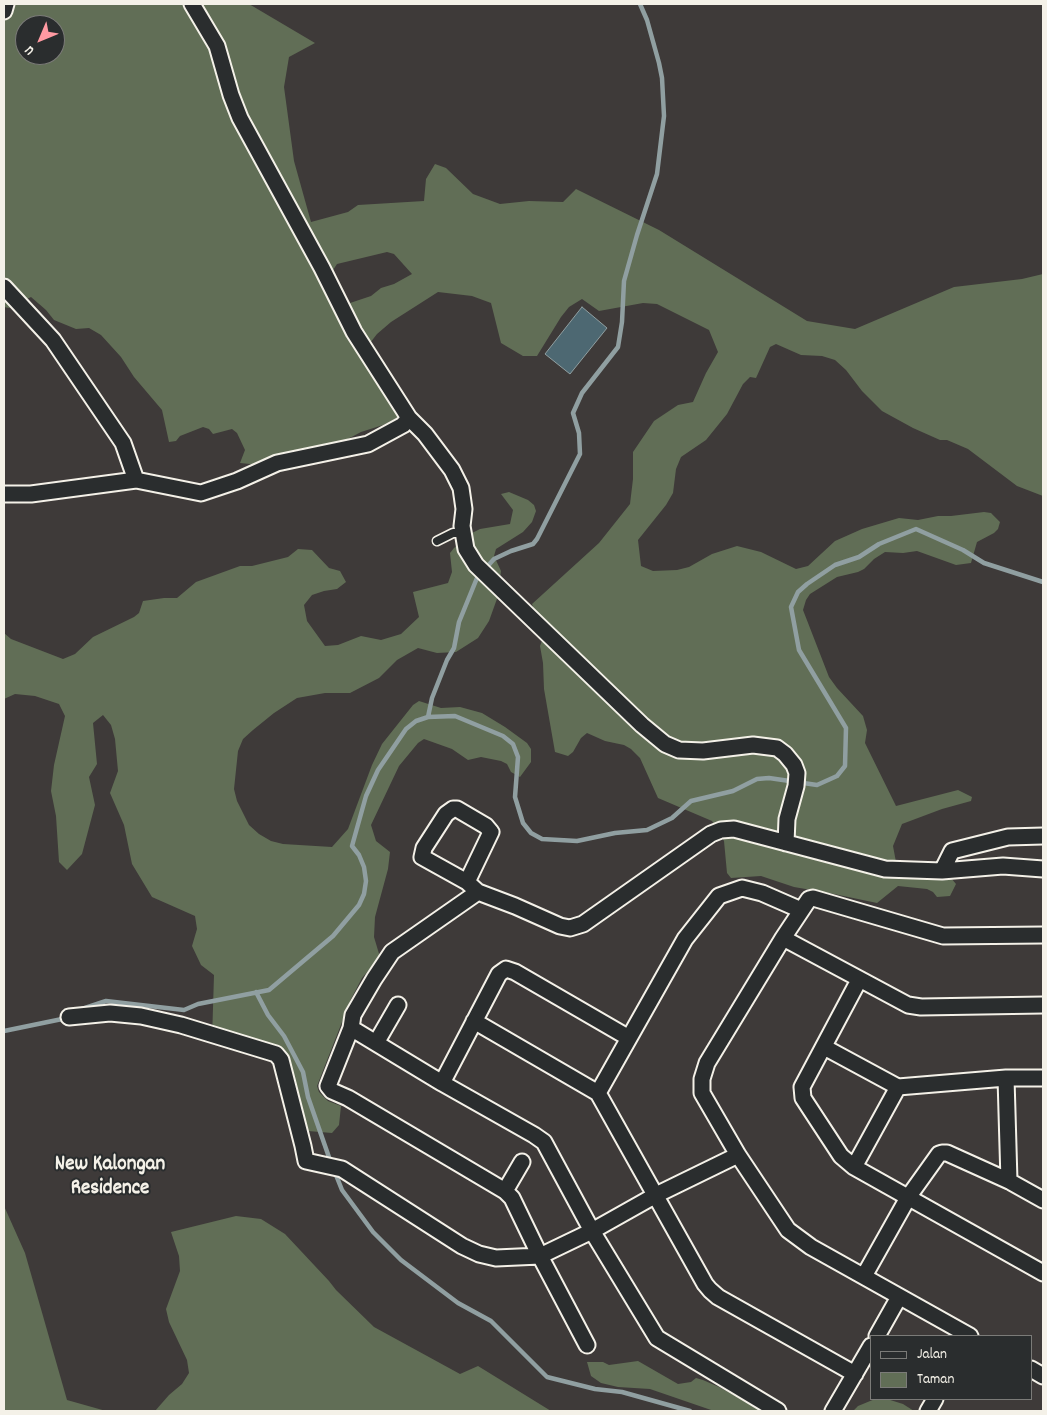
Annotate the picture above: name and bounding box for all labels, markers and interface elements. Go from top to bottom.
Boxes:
north arrow [15,15,65,65]
text: U [21,40,40,59]
district label: New Kalongan Residence [55,1153,165,1203]
legend [870,1335,1032,1400]
text: Jalan [917,1344,947,1366]
text: Taman [917,1369,954,1391]

